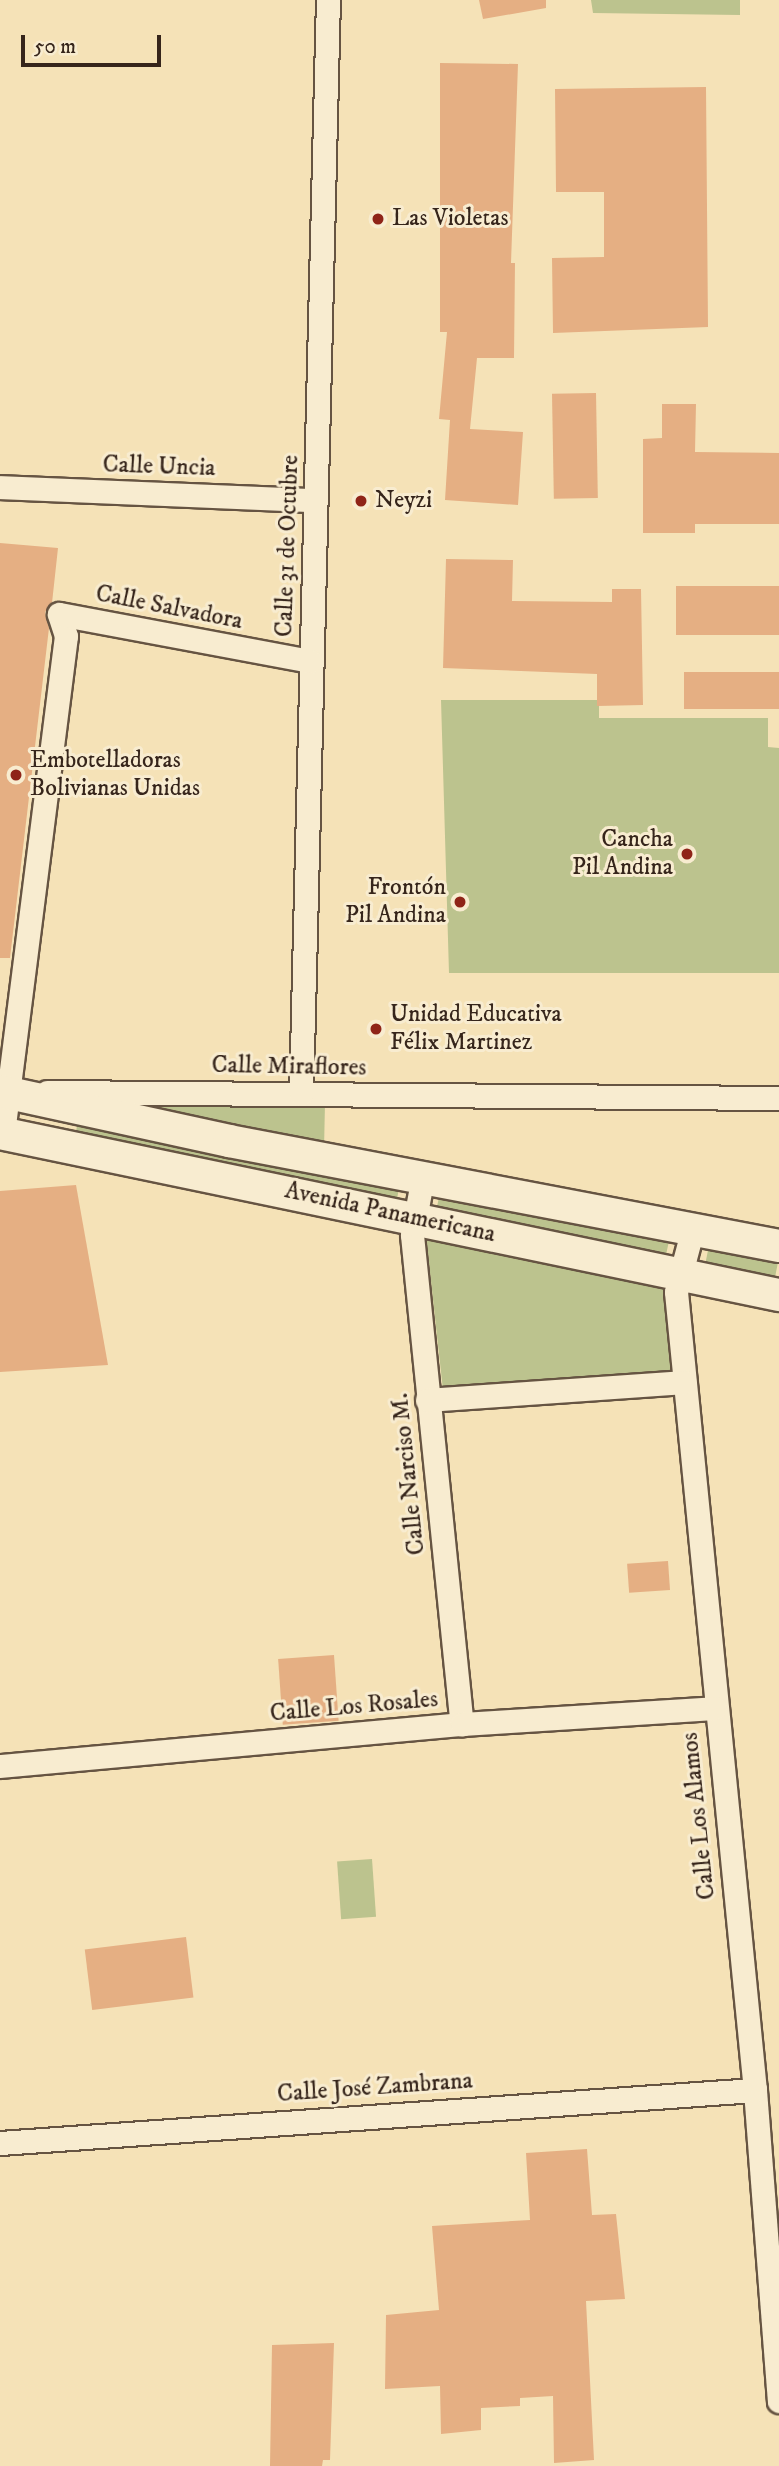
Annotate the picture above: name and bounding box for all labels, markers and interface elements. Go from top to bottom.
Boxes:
scale bar [24,21,164,65]
text: 50 m [34,34,76,60]
place label: Las Violetas [392,205,508,233]
marker: Las Violetas [370,211,386,227]
street label: Calle Uncia [102,451,216,483]
street label: Calle 31 de Octubre [270,454,306,638]
place label: Neyzi [375,487,432,515]
marker: Neyzi [353,493,369,509]
street label: Calle Salvadora [93,580,245,636]
place label: Embotelladoras Bolivianas Unidas [30,747,200,803]
marker: Embotelladoras Bolivianas Unidas [8,767,24,783]
place label: Cancha Pil Andina [572,826,673,882]
marker: Cancha Pil Andina [679,846,695,862]
place label: Frontón Pil Andina [345,874,446,930]
marker: Frontón Pil Andina [452,894,468,910]
place label: Unidad Educativa Félix Martinez [390,1001,562,1057]
marker: Unidad Educativa Félix Martinez [368,1021,384,1037]
street label: Calle Miraflores [211,1051,367,1083]
street label: Avenida Panamericana [282,1177,498,1249]
street label: Calle Narciso M. [386,1392,432,1556]
street label: Calle Los Rosales [269,1685,439,1729]
street label: Calle Los Alamos [676,1731,722,1901]
street label: Calle José Zambrana [276,2067,474,2109]

